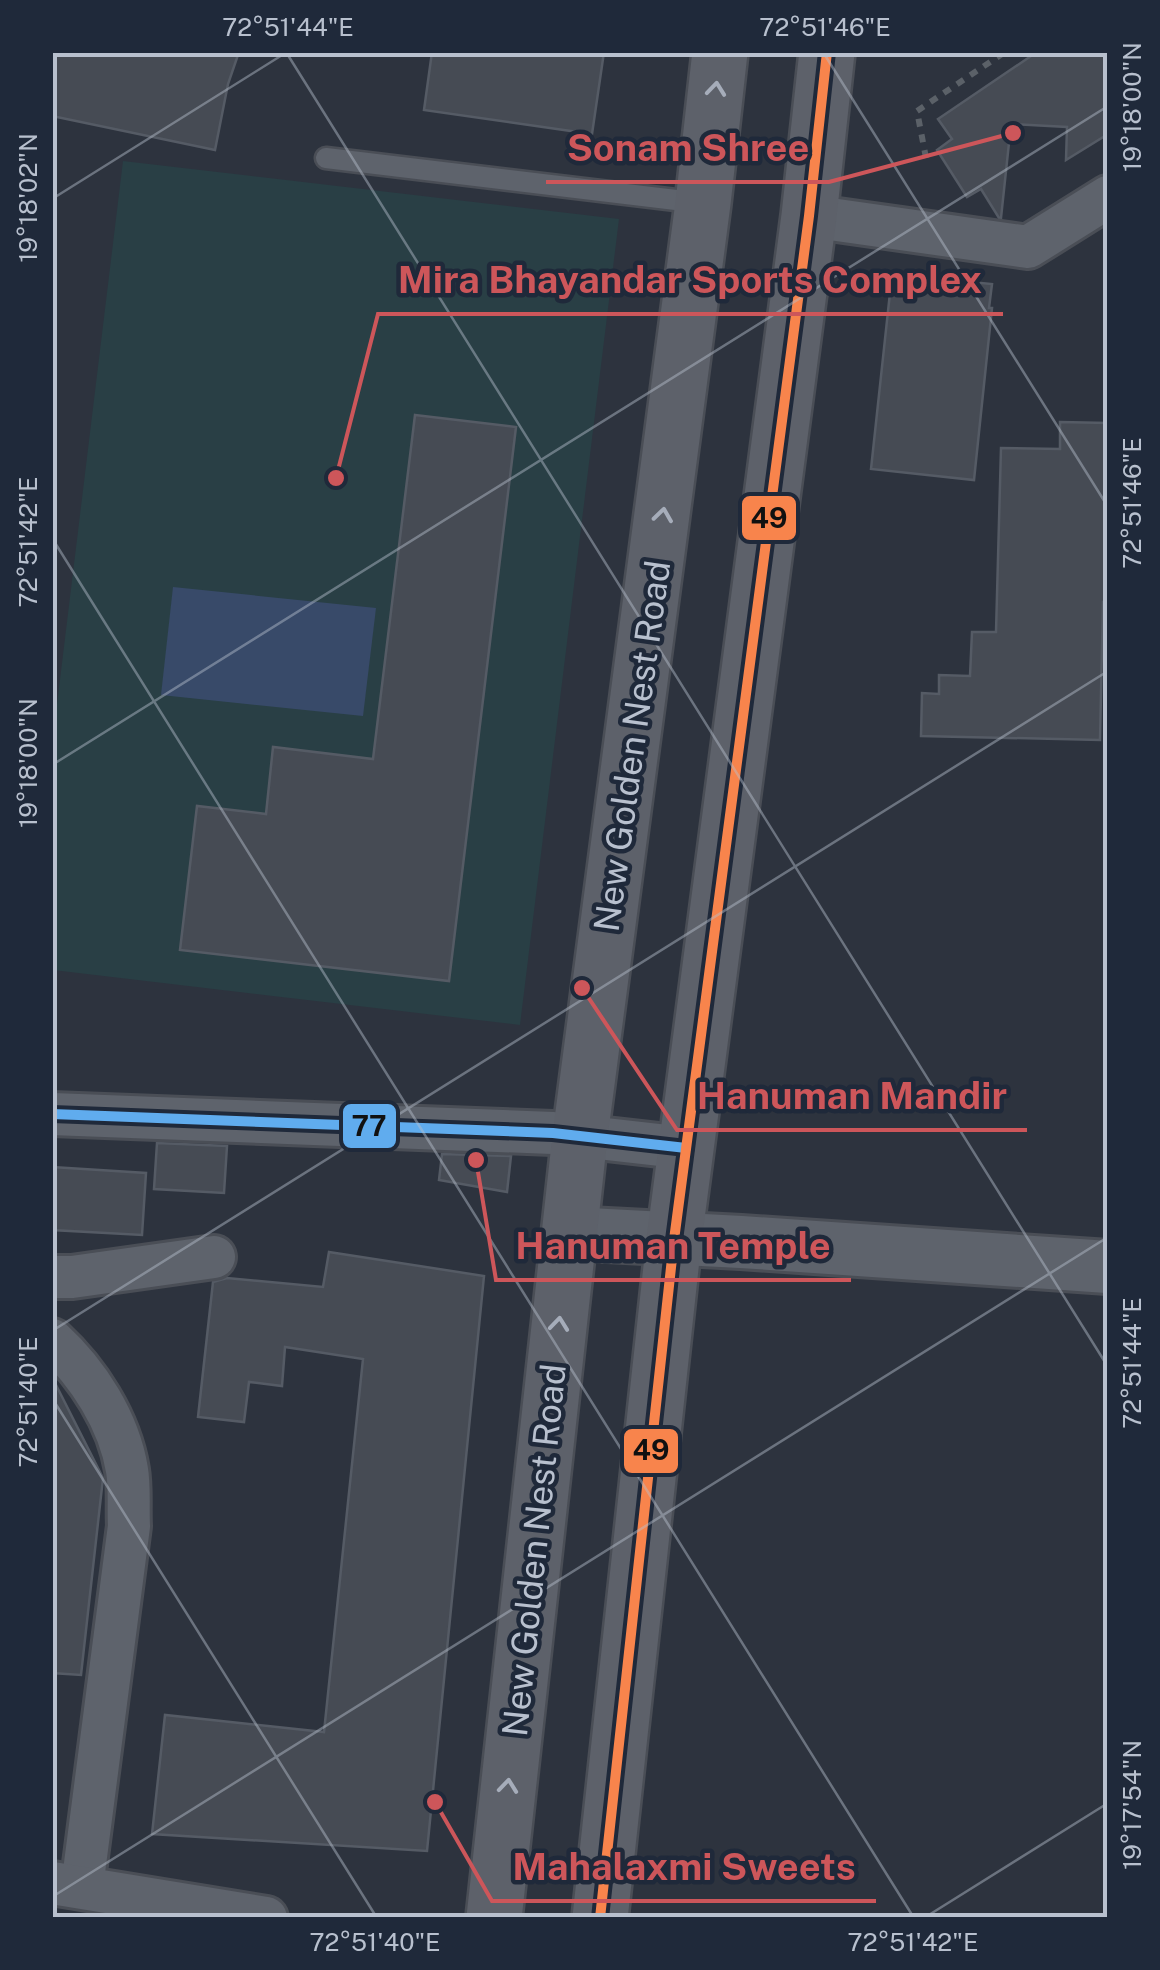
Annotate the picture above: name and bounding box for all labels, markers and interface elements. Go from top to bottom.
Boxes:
text: 72°51'44"E [222,12,354,42]
text: 72°51'46"E [759,12,891,42]
text: 19°18'00"N [1117,42,1147,172]
one-way arrow [705,80,726,96]
callout: Sonam Shree [546,114,829,182]
text: Sonam Shree [567,125,809,170]
text: 19°18'02"N [13,133,43,263]
callout: Mira Bhayandar Sports Complex [378,246,1003,314]
text: Mira Bhayandar Sports Complex [398,257,982,302]
text: 72°51'46"E [1117,437,1147,569]
text: 72°51'42"E [13,477,43,607]
line badge: 49 [740,494,798,542]
text: 49 [751,501,787,534]
one-way arrow [651,507,672,524]
street label: New Golden Nest Road [586,558,678,934]
text: 19°18'00"N [13,698,43,828]
callout: Hanuman Mandir [677,1062,1027,1130]
text: Hanuman Mandir [697,1073,1007,1118]
line badge: 77 [341,1102,398,1150]
text: 77 [351,1109,387,1142]
callout: Hanuman Temple [496,1212,851,1280]
text: Hanuman Temple [515,1223,831,1268]
text: 72°51'44"E [1117,1297,1147,1429]
one-way arrow [548,1315,569,1331]
text: 72°51'40"E [13,1336,43,1468]
street label: New Golden Nest Road [494,1362,574,1738]
line badge: 49 [622,1427,680,1475]
text: 49 [633,1433,669,1466]
text: 19°17'54"N [1117,1740,1147,1870]
one-way arrow [497,1777,518,1793]
callout: Mahalaxmi Sweets [492,1833,876,1901]
text: Mahalaxmi Sweets [512,1844,856,1889]
text: 72°51'40"E [309,1927,441,1957]
text: 72°51'42"E [848,1927,978,1957]

